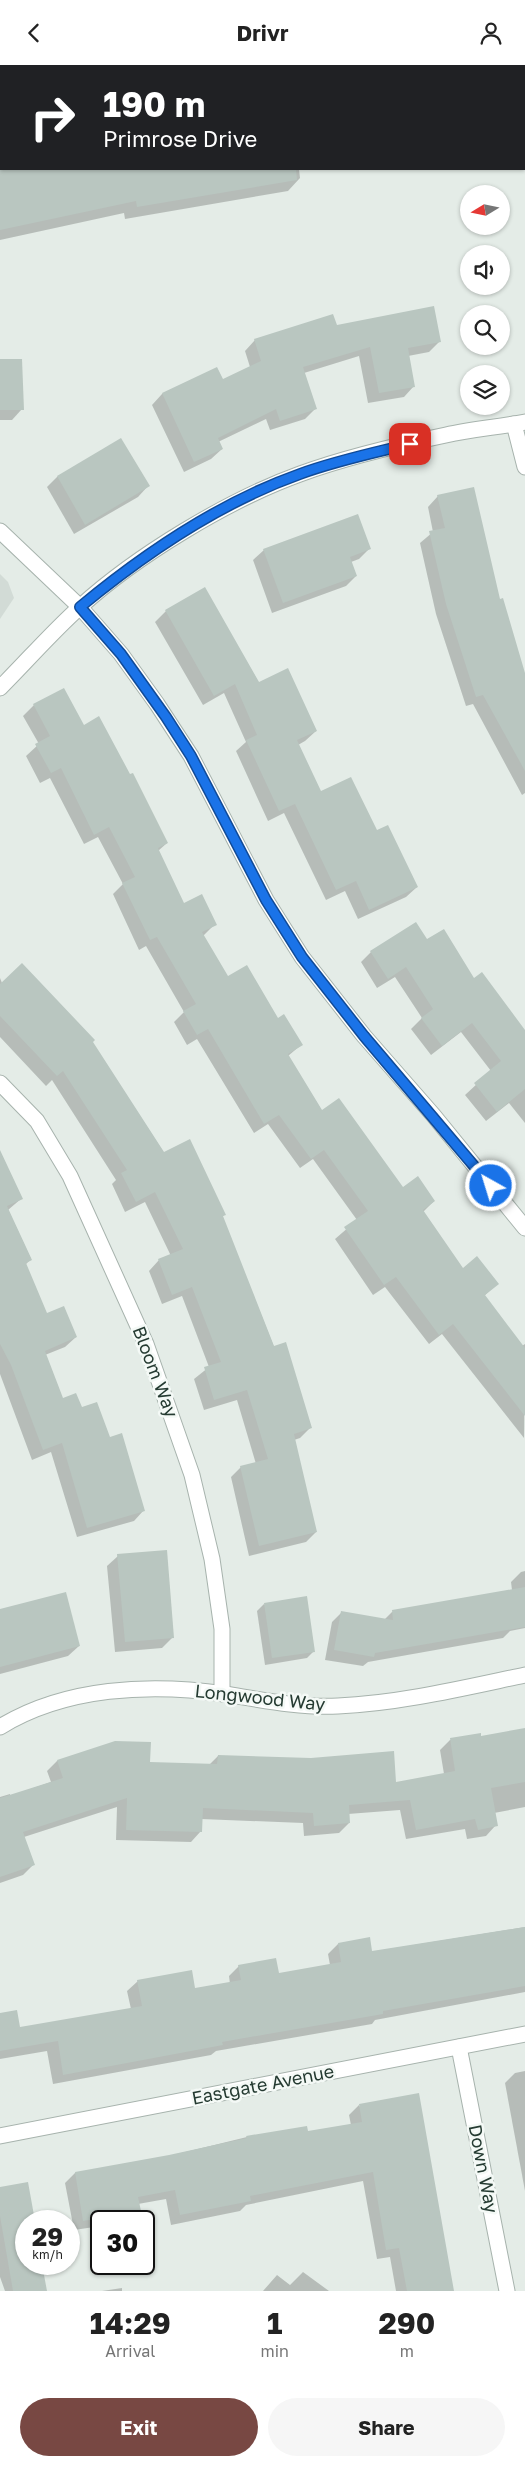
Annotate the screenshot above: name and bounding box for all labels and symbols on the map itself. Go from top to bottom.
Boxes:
north arrow [460,185,510,235]
pin [389,423,431,465]
position arrow [464,1159,516,1211]
street label: Bloom Way [128,1323,183,1420]
street label: Longwood Way [194,1679,326,1715]
street label: Eastgate Avenue [190,2059,336,2109]
street label: Down Way [465,2123,503,2215]
speed limit sign: 30 [90,2210,155,2275]

